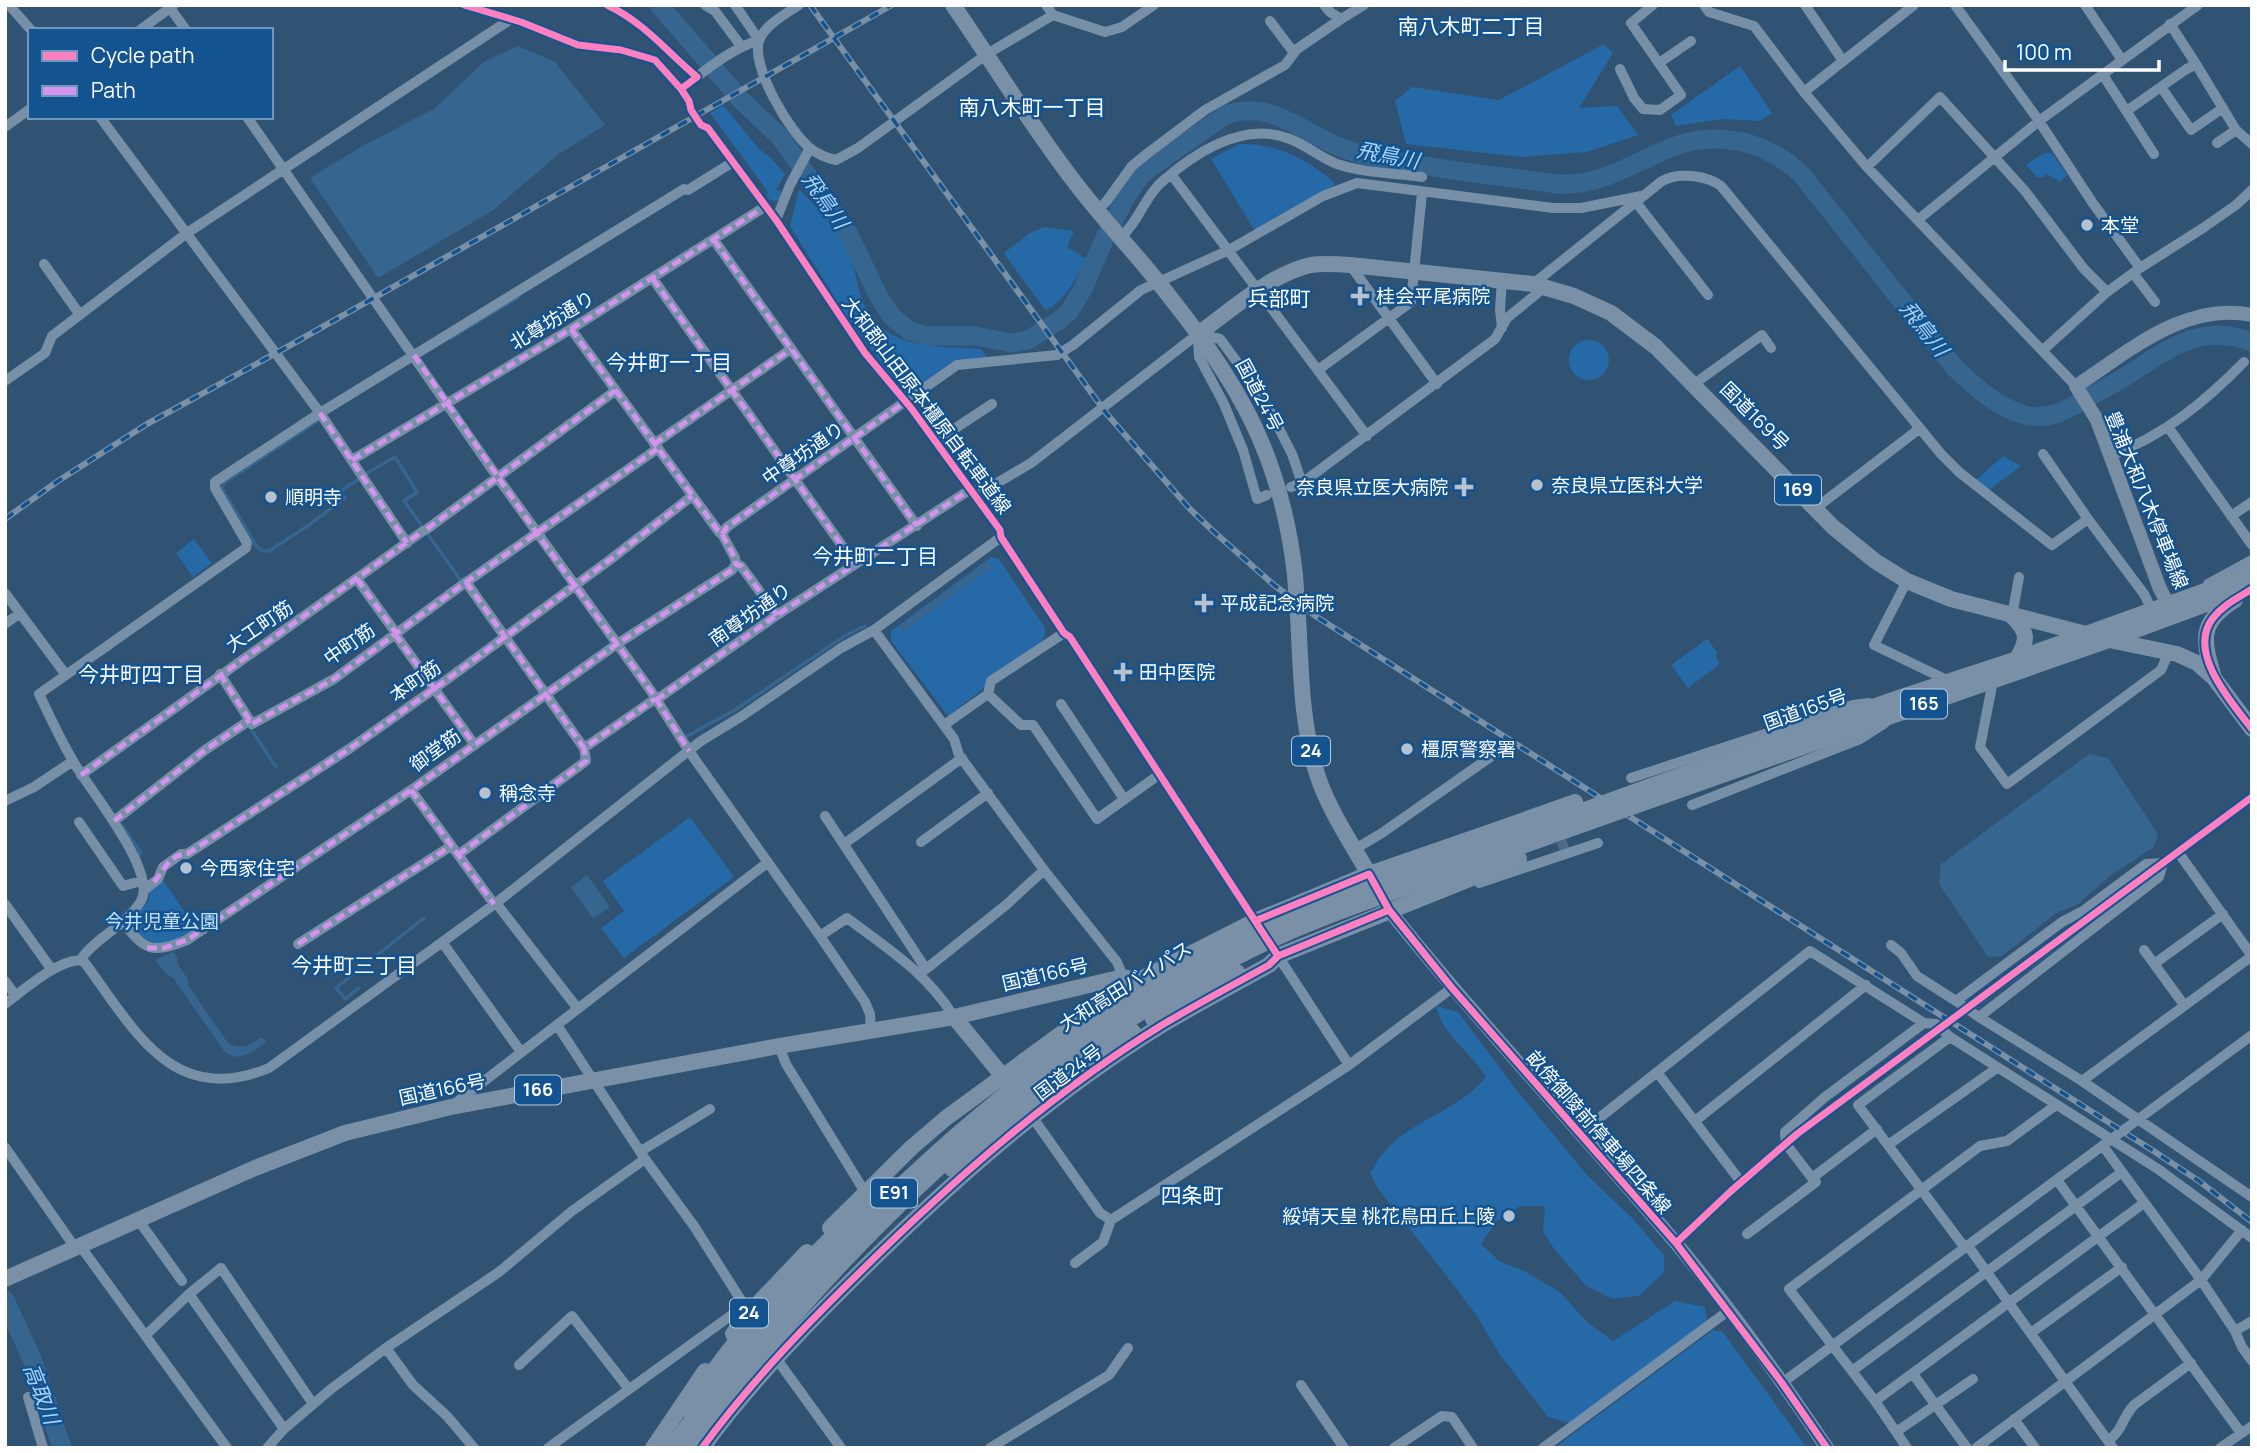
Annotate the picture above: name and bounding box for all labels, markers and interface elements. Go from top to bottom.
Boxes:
district label: 南八木町二丁目 [1398,12,1545,40]
legend [28,28,273,119]
scale bar [2005,28,2159,72]
text: 100 m [2016,38,2072,66]
text: Cycle path [91,41,194,69]
text: Path [91,76,136,104]
district label: 南八木町一丁目 [959,93,1106,121]
water label: 飛鳥川 [1355,135,1424,175]
water label: 飛鳥川 [796,167,857,236]
place label: 本堂 [2101,212,2139,238]
marker: 本堂 [2079,217,2095,233]
place label: 桂会平尾病院 [1376,283,1490,309]
street label: 北尊坊通り [505,284,599,356]
district label: 兵部町 [1248,284,1311,312]
marker: 桂会平尾病院 [1350,286,1370,306]
street label: 大和郡山田原本橿原自転車道線 [837,291,1017,519]
water label: 飛鳥川 [1894,295,1956,363]
district label: 今井町一丁目 [606,348,732,376]
street label: 国道24号 [1230,354,1290,436]
street label: 国道169号 [1715,376,1795,456]
street label: 豊浦大和八木停車場線 [2099,407,2195,593]
street label: 中尊坊通り [757,415,849,491]
place label: 奈良県立医科大学 [1551,472,1703,498]
place label: 奈良県立医大病院 [1296,474,1448,500]
road number: 169 [1775,476,1821,504]
marker: 奈良県立医大病院 [1454,477,1474,497]
marker: 奈良県立医科大学 [1529,477,1545,493]
place label: 順明寺 [285,484,342,510]
marker: 順明寺 [263,489,279,505]
district label: 今井町二丁目 [812,542,938,570]
street label: 南尊坊通り [704,576,796,652]
place label: 平成記念病院 [1220,590,1334,616]
marker: 平成記念病院 [1194,593,1214,613]
street label: 大工町筋 [220,594,298,658]
street label: 中町筋 [318,617,380,671]
street label: 本町筋 [384,654,446,708]
place label: 田中医院 [1139,659,1215,685]
district label: 今井町四丁目 [78,660,204,688]
marker: 田中医院 [1113,662,1133,682]
street label: 国道165号 [1760,682,1850,736]
road number: 165 [1901,690,1947,718]
street label: 御堂筋 [404,723,466,777]
road number: 24 [1292,736,1330,766]
place label: 橿原警察署 [1421,736,1516,762]
marker: 橿原警察署 [1399,741,1415,757]
place label: 稱念寺 [499,780,556,806]
marker: 稱念寺 [477,785,493,801]
place label: 今西家住宅 [200,855,295,881]
marker: 今西家住宅 [178,860,194,876]
park label: 今井児童公園 [105,908,219,934]
street label: 大和高田バイパス [1054,935,1196,1037]
district label: 今井町三丁目 [291,951,417,979]
street label: 国道166号 [999,951,1091,997]
street label: 国道24号 [1029,1038,1107,1106]
street label: 畝傍御陵前停車場四条線 [1521,1045,1677,1219]
street label: 国道166号 [396,1067,488,1111]
road number: 166 [515,1076,561,1105]
road number: E91 [871,1178,917,1208]
district label: 四条町 [1161,1181,1224,1209]
place label: 綏靖天皇 桃花鳥田丘上陵 [1282,1203,1495,1229]
marker: 綏靖天皇 桃花鳥田丘上陵 [1501,1208,1517,1224]
road number: 24 [730,1298,768,1328]
water label: 高取川 [18,1359,67,1430]

